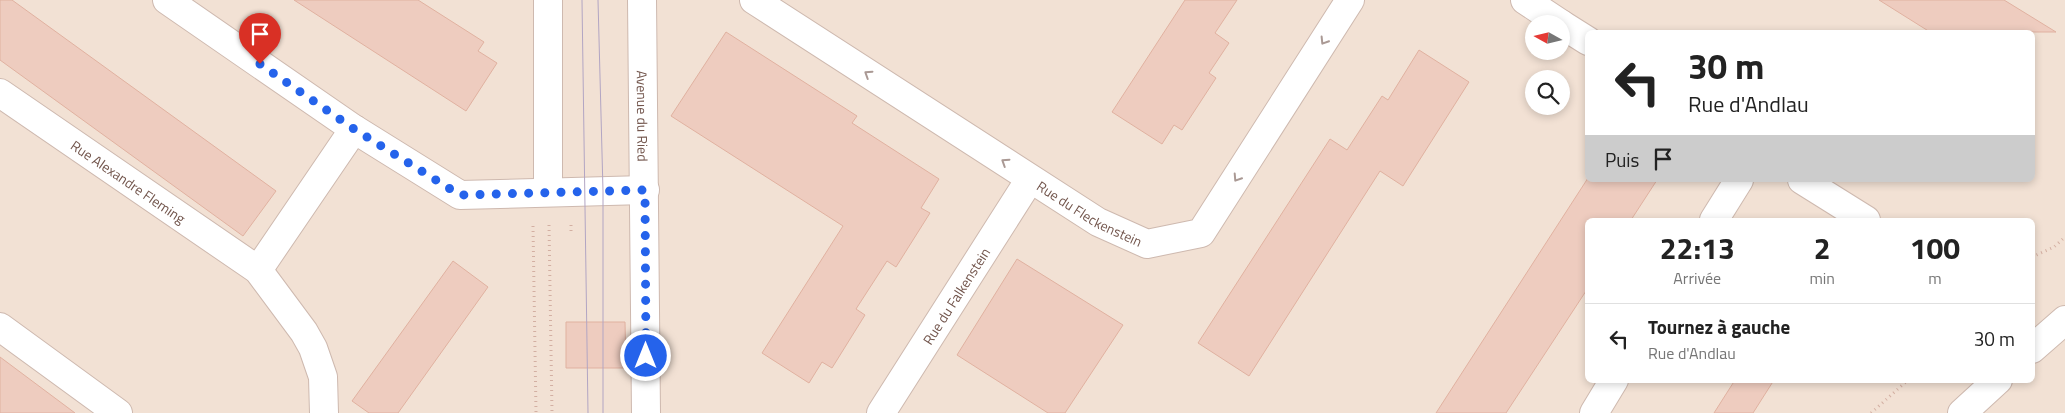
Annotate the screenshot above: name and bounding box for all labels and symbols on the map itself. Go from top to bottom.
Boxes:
pin [239,13,281,64]
north arrow [1525,15,1570,60]
one-way arrow [1321,36,1331,45]
street label: Avenue du Ried [632,70,654,162]
one-way arrow [865,71,874,80]
street label: Rue Alexandre Fleming [67,134,190,228]
one-way arrow [1001,159,1010,168]
one-way arrow [1233,173,1243,182]
street label: Rue du Fleckenstein [1033,175,1146,251]
street label: Rue du Falkenstein [917,243,994,348]
position arrow [619,329,671,381]

